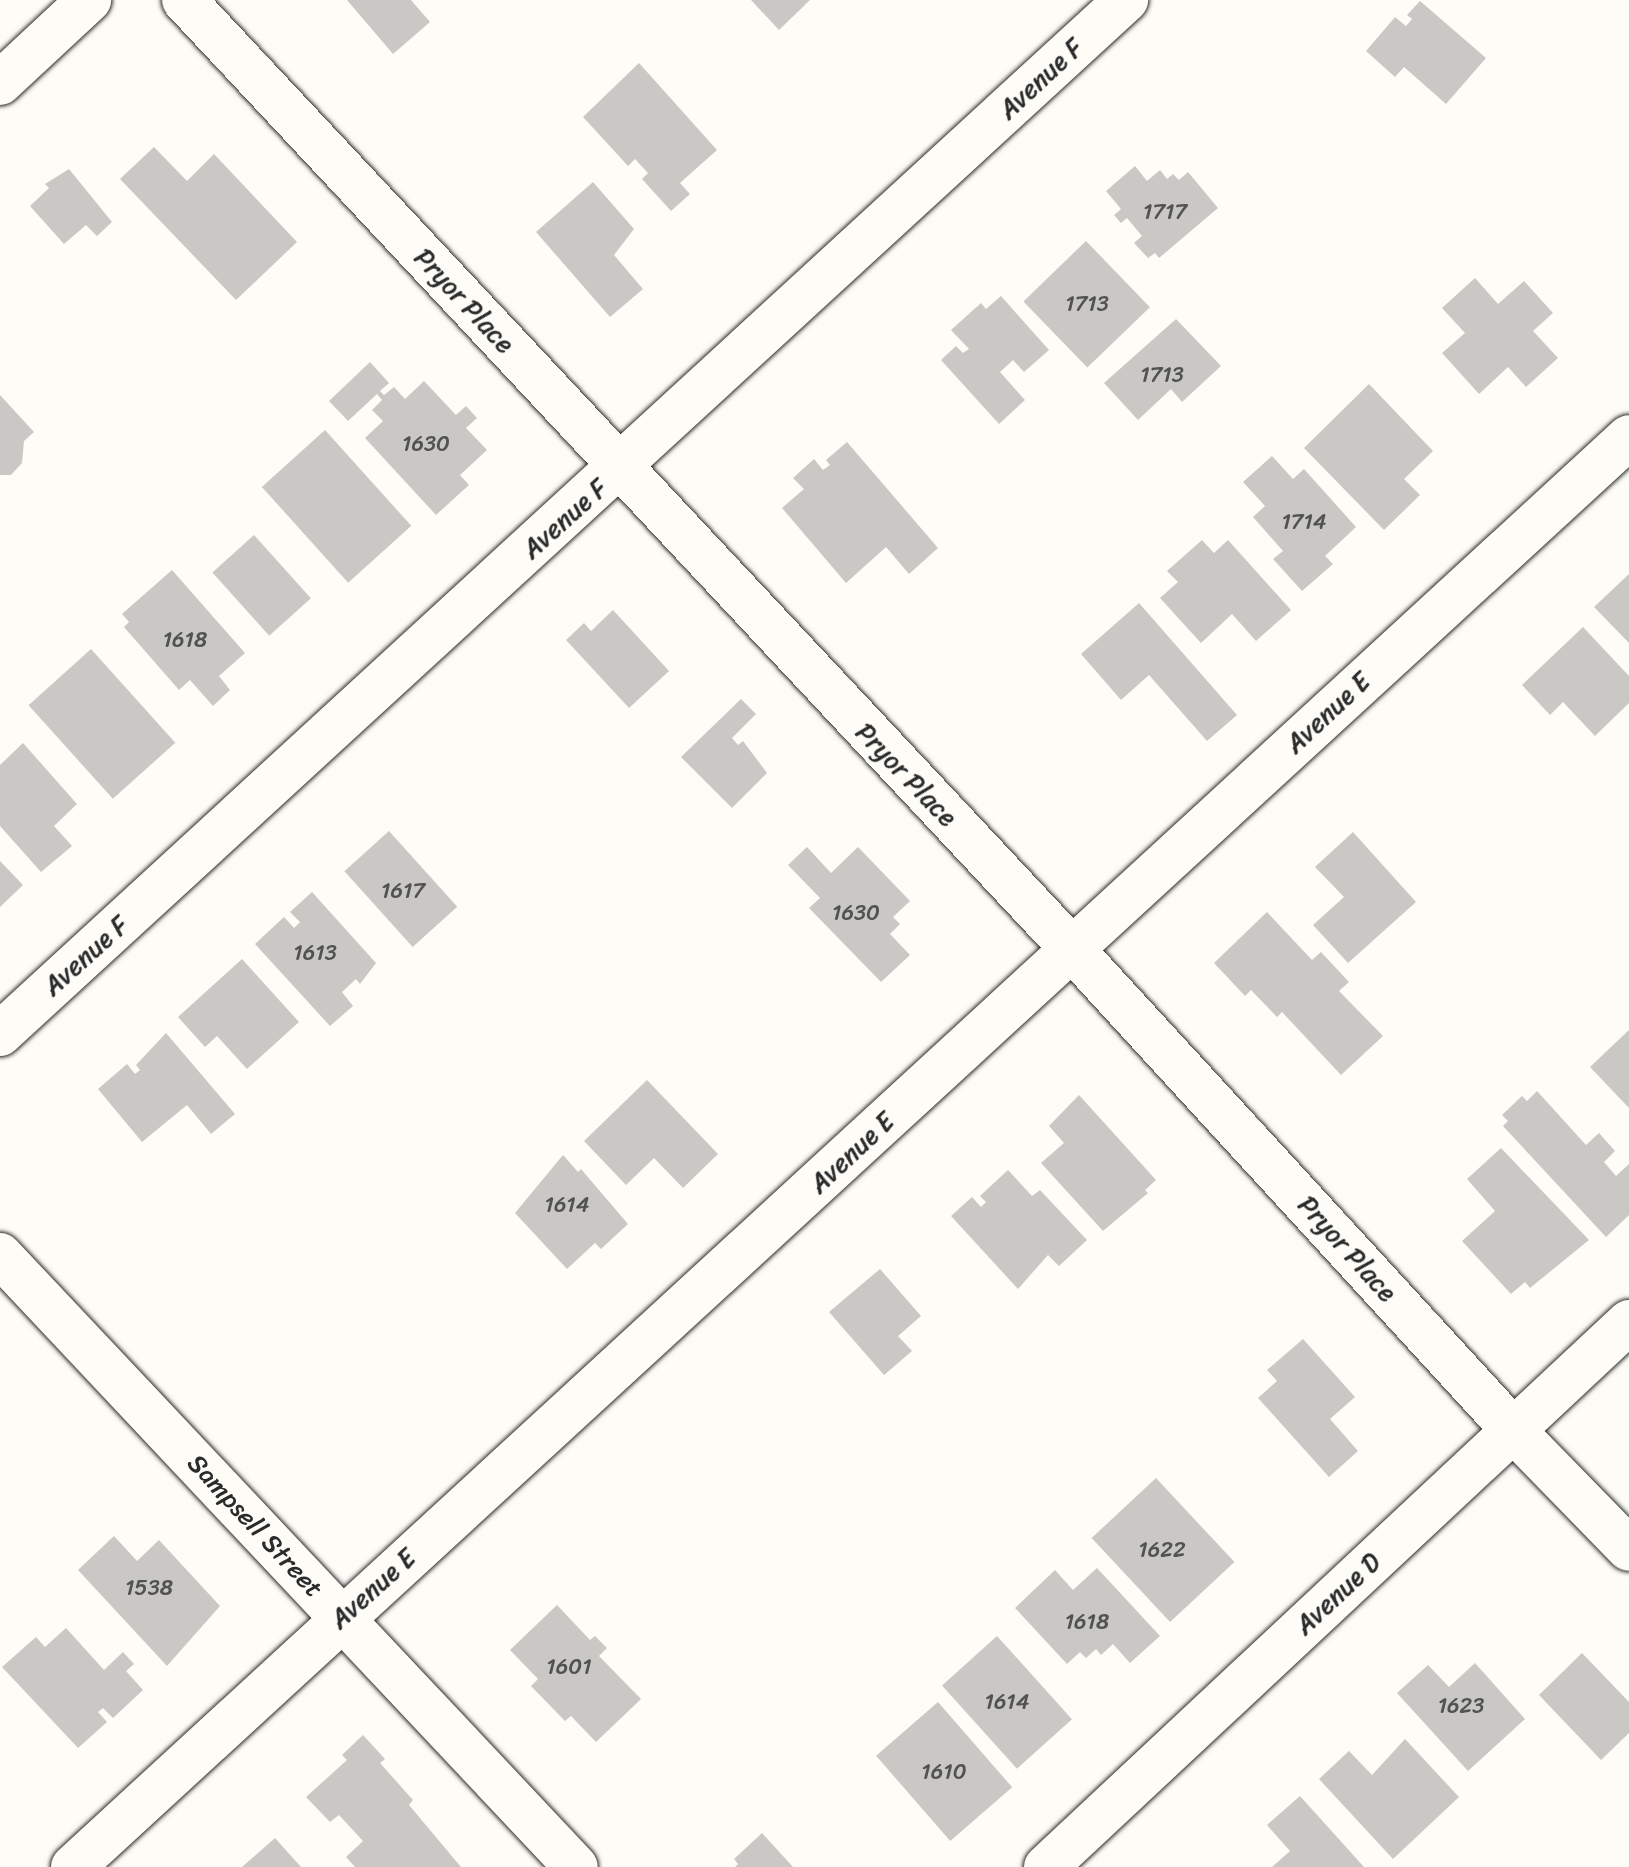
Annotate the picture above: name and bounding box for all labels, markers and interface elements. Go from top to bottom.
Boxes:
street label: Avenue F [992,32,1090,126]
house number: 1717 [1143,199,1187,225]
street label: Pryor Place [407,242,521,360]
house number: 1713 [1065,291,1109,317]
house number: 1713 [1140,362,1184,388]
house number: 1630 [402,431,450,457]
street label: Avenue F [516,473,614,565]
house number: 1714 [1281,509,1327,535]
house number: 1618 [163,627,207,653]
street label: Avenue E [1279,666,1377,760]
street label: Pryor Place [849,716,963,834]
house number: 1617 [381,878,425,904]
house number: 1630 [832,900,880,926]
street label: Avenue F [37,910,135,1002]
house number: 1613 [293,940,337,966]
street label: Avenue E [803,1106,901,1200]
street label: Pryor Place [1291,1189,1403,1309]
house number: 1614 [544,1192,590,1218]
street label: Sampsell Street [181,1448,329,1604]
house number: 1622 [1138,1537,1186,1563]
street label: Avenue E [324,1543,422,1635]
street label: Avenue D [1289,1547,1387,1641]
house number: 1538 [125,1575,173,1601]
house number: 1618 [1065,1609,1109,1635]
house number: 1601 [546,1654,592,1680]
house number: 1614 [984,1689,1030,1715]
house number: 1623 [1438,1693,1484,1719]
house number: 1610 [921,1759,967,1785]

